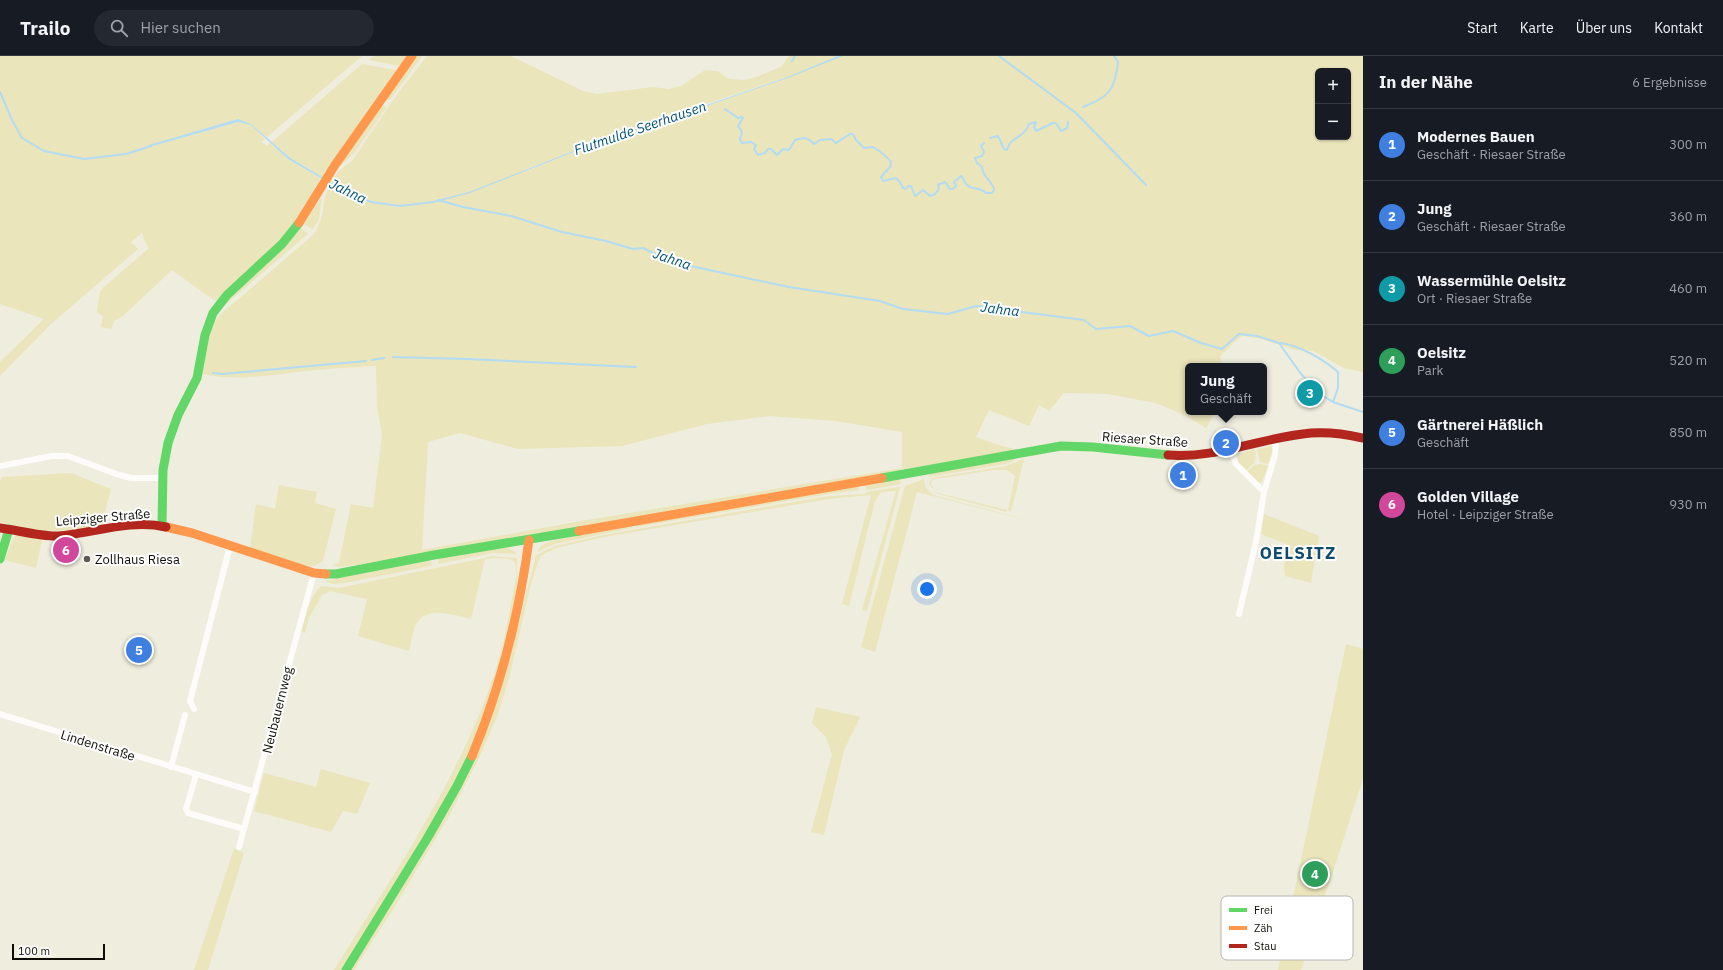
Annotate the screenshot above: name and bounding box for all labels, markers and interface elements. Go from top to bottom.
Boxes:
search box [94,10,374,46]
text: Trailo [20,16,70,40]
icon: search [108,17,130,39]
text: Hier suchen [140,18,221,37]
text: Start [1467,19,1498,37]
text: Karte [1520,19,1554,37]
text: Über uns [1576,19,1632,37]
text: Kontakt [1654,19,1703,37]
map controls [1315,68,1351,140]
button: + [1315,68,1351,104]
text: In der Nähe [1379,71,1473,93]
text: 6 Ergebnisse [1632,74,1707,91]
water label: Flutmulde Seerhausen [571,97,709,159]
button: − [1315,104,1351,140]
text: Modernes Bauen [1417,127,1535,146]
text: 1 [1388,136,1396,153]
text: 300 m [1669,136,1707,153]
text: Geschäft · Riesaer Straße [1417,146,1566,163]
water label: Jahna [326,174,370,208]
text: Jung [1417,199,1452,218]
text: 2 [1388,208,1396,225]
text: 360 m [1669,208,1707,225]
text: Geschäft · Riesaer Straße [1417,218,1566,235]
water label: Jahna [651,244,693,274]
text: Wassermühle Oelsitz [1417,271,1566,290]
text: 3 [1388,280,1396,297]
text: 460 m [1669,280,1707,297]
text: Ort · Riesaer Straße [1417,290,1532,307]
water label: Jahna [979,298,1021,320]
text: Oelsitz [1417,343,1466,362]
text: 4 [1388,352,1396,369]
text: 520 m [1669,352,1707,369]
text: Park [1417,362,1443,379]
popup [1185,363,1267,415]
text: Jung [1200,371,1234,390]
pin: 3 [1297,378,1323,408]
text: Geschäft [1200,390,1252,407]
text: Gärtnerei Häßlich [1417,415,1543,434]
text: 5 [1388,424,1396,441]
text: 850 m [1669,424,1707,441]
street label: Riesaer Straße [1101,428,1189,451]
pin: 2 [1213,428,1239,458]
text: Geschäft [1417,434,1469,451]
pin: 1 [1170,460,1196,490]
text: Golden Village [1417,487,1519,506]
text: 6 [1388,496,1396,513]
text: 930 m [1669,496,1707,513]
street label: Leipziger Straße [55,505,151,530]
text: Hotel · Leipziger Straße [1417,506,1554,523]
pin: 6 [53,535,79,565]
district label: OELSITZ [1260,542,1336,564]
place label: Zollhaus Riesa [95,551,180,568]
marker: Zollhaus Riesa [82,554,92,564]
your location [917,579,937,599]
pin: 5 [126,635,152,665]
street label: Neubauernweg [259,665,296,755]
street label: Lindenstraße [58,726,137,765]
pin: 4 [1302,859,1328,889]
legend [1221,896,1353,960]
text: Frei [1254,903,1273,917]
text: Zäh [1254,921,1273,935]
text: Stau [1254,939,1276,953]
scale bar [12,942,105,961]
text: 100 m [18,944,50,958]

